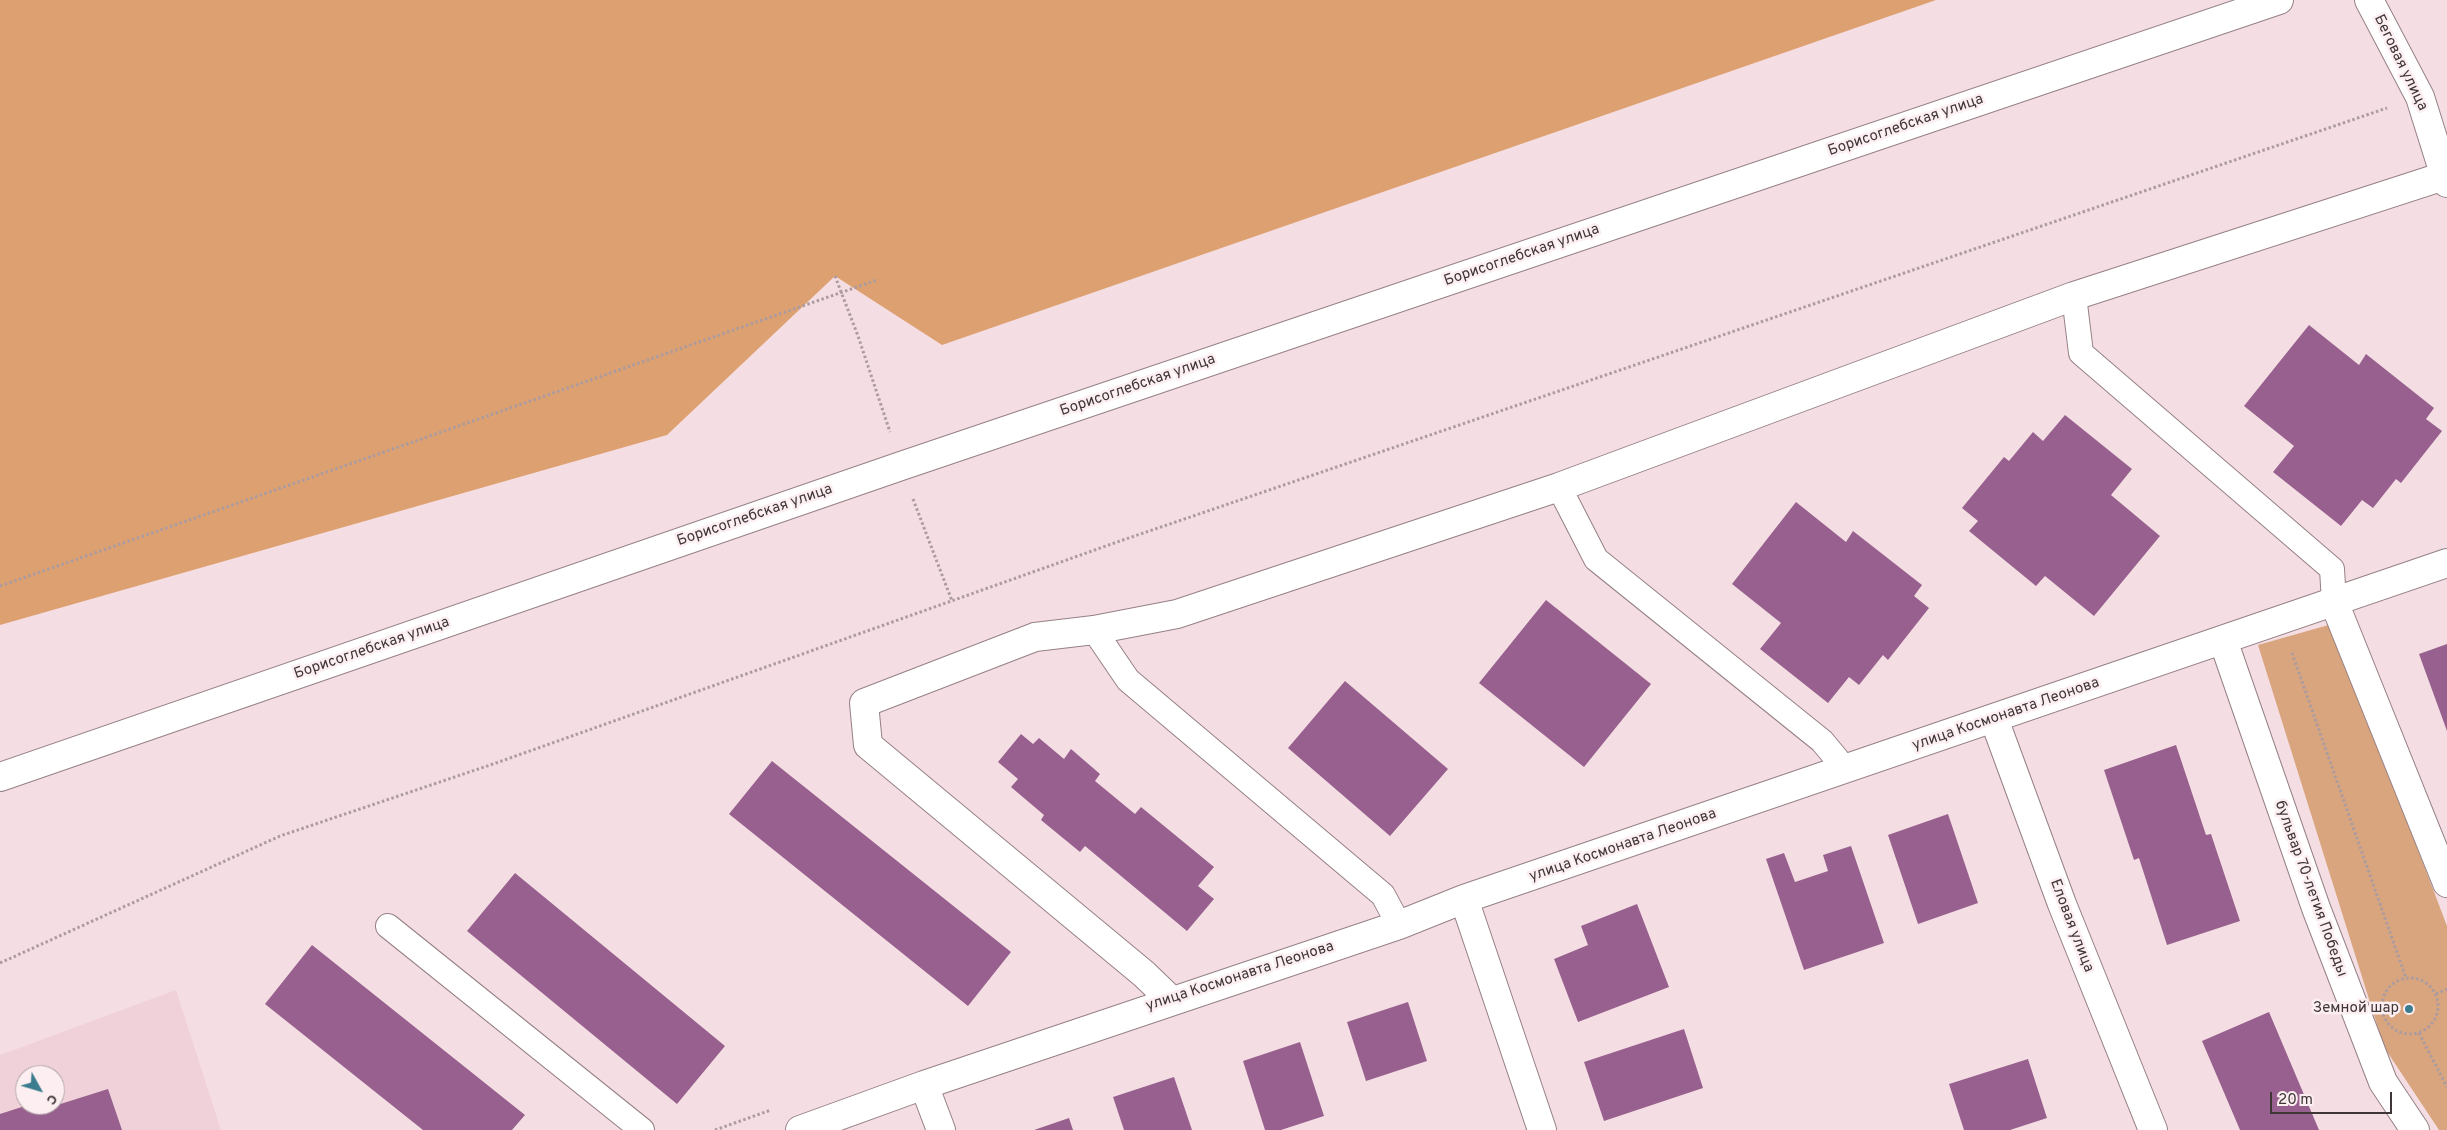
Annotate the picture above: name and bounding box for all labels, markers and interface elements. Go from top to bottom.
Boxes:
street label: Беговая улица [2369,12,2431,114]
street label: Борисоглебская улица [1826,91,1986,161]
street label: Борисоглебская улица [1442,221,1602,291]
street label: Борисоглебская улица [1058,351,1218,421]
street label: Борисоглебская улица [675,481,835,551]
street label: Борисоглебская улица [292,614,452,684]
street label: улица Космонавта Леонова [1910,674,2102,756]
street label: бульвар 70-летия Победы [2270,799,2350,979]
street label: улица Космонавта Леонова [1527,805,1719,887]
street label: Еловая улица [2045,877,2097,975]
street label: улица Космонавта Леонова [1144,938,1336,1016]
place label: Земной шар [2313,1000,2399,1018]
marker: Земной шар [2403,1003,2415,1015]
north arrow [15,1065,65,1115]
scale bar [2272,1082,2394,1114]
text: С [42,1090,61,1108]
text: 20 m [2278,1091,2313,1110]

